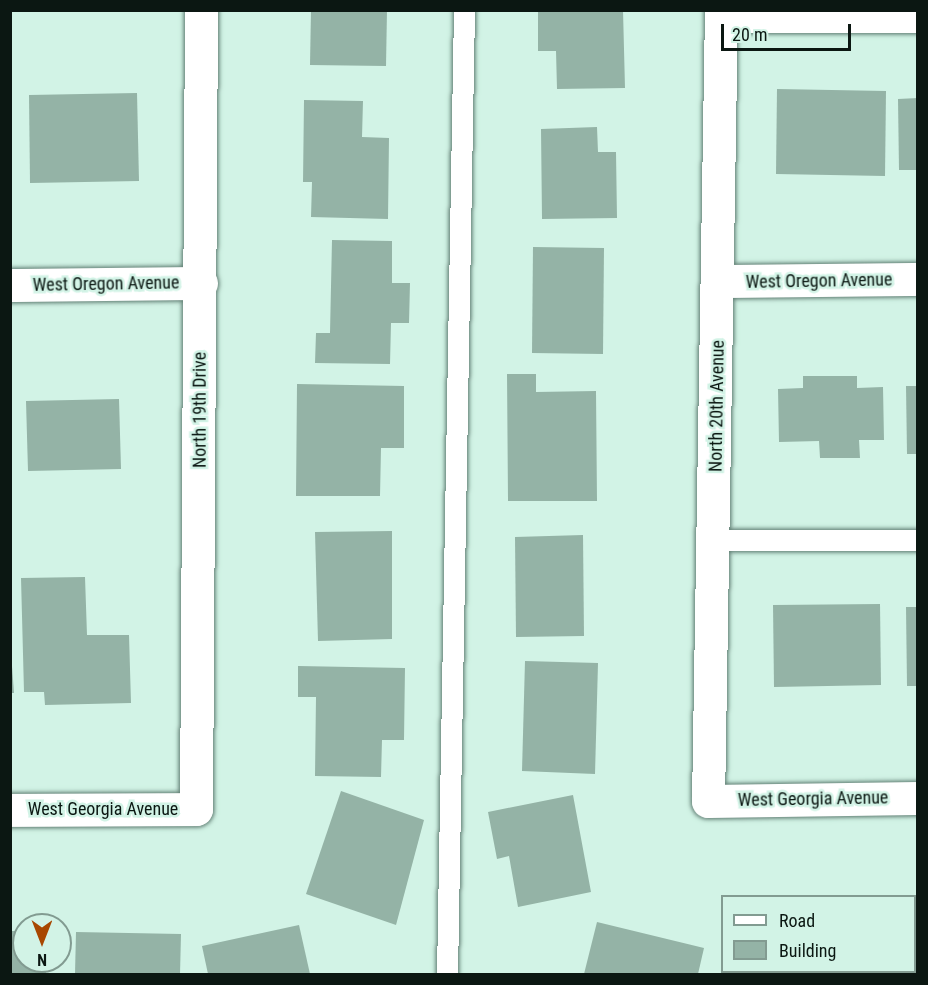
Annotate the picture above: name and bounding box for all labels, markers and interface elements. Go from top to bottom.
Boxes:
scale bar [724,12,854,50]
text: 20 m [732,24,767,45]
street label: West Oregon Avenue [745,269,893,293]
street label: West Oregon Avenue [32,272,180,296]
street label: North 20th Avenue [705,340,729,472]
street label: North 19th Drive [189,352,211,468]
street label: West Georgia Avenue [738,787,888,811]
street label: West Georgia Avenue [28,798,178,820]
legend [721,895,916,973]
text: Road [779,910,815,931]
north arrow [12,913,72,973]
text: Building [779,940,836,961]
text: N [37,950,47,969]

